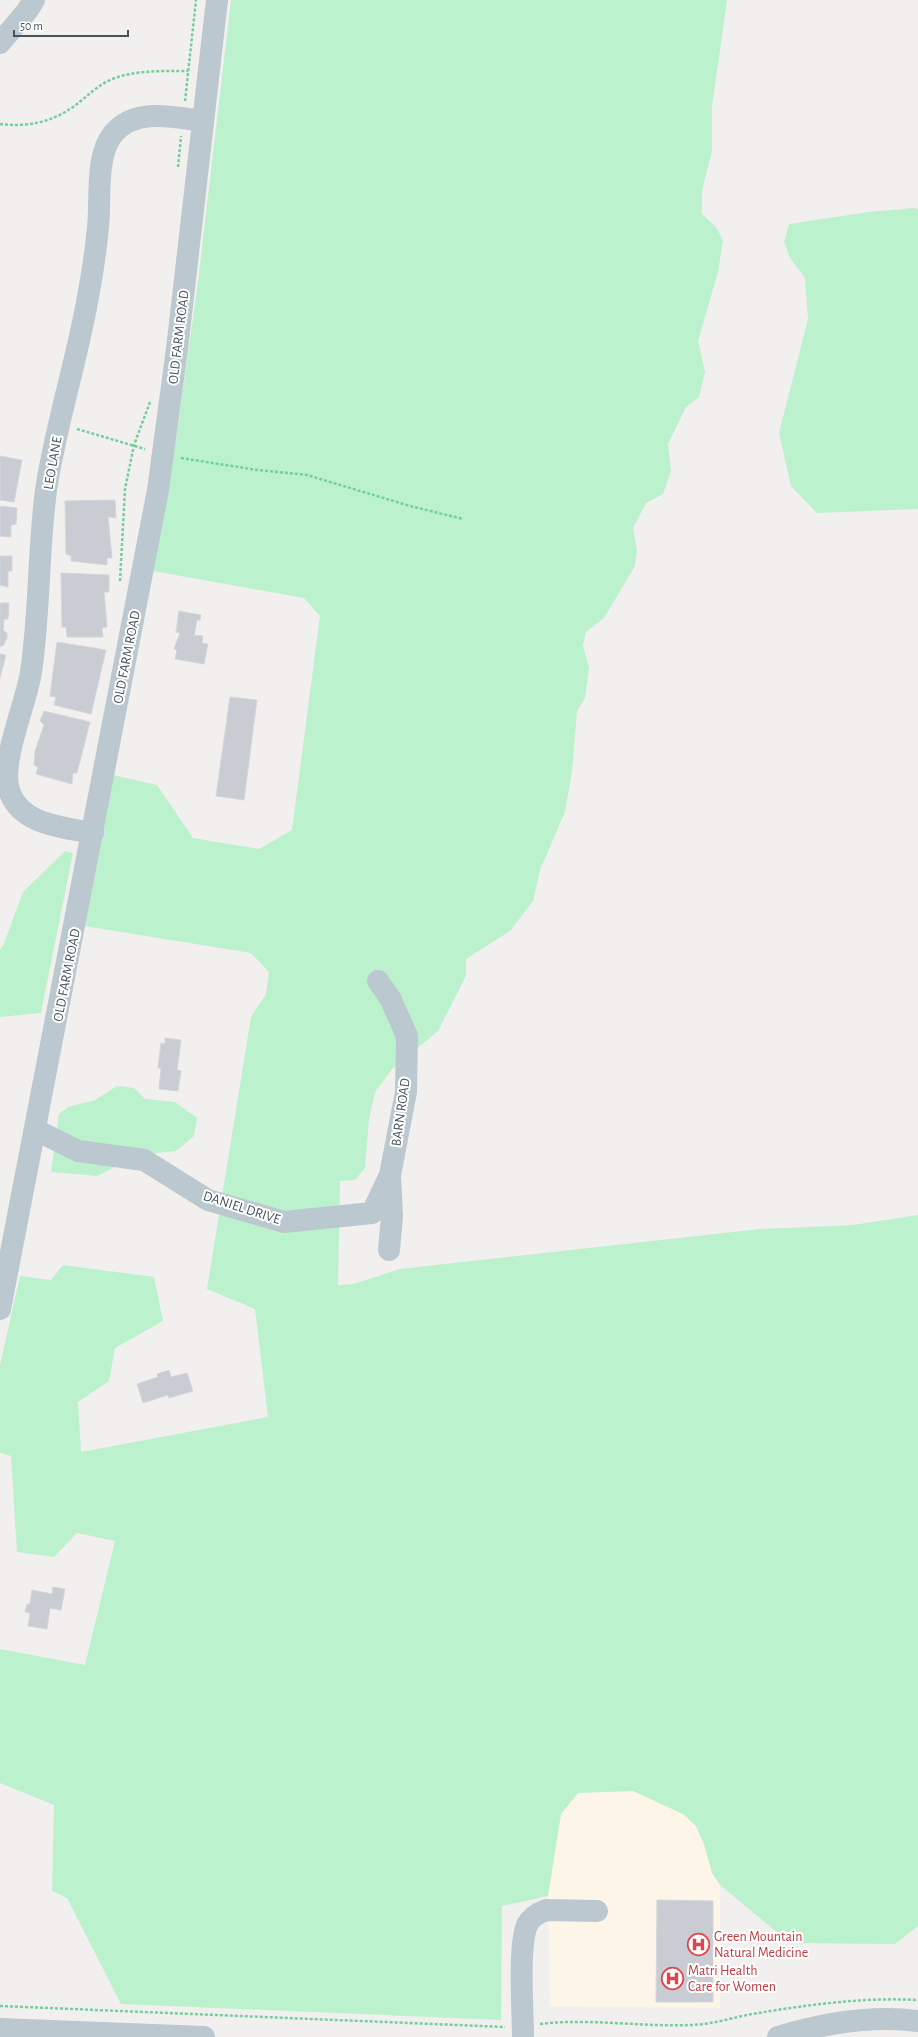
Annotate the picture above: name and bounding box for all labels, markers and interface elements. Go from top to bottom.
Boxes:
scale bar [14,12,128,38]
text: 50 m [20,20,43,32]
street label: OLD FARM ROAD [166,289,192,385]
street label: LEO LANE [41,435,65,491]
street label: OLD FARM ROAD [111,609,143,705]
street label: OLD FARM ROAD [51,927,83,1023]
street label: BARN ROAD [389,1077,413,1147]
street label: DANIEL DRIVE [201,1189,282,1227]
place label: Green Mountain Natural Medicine [714,1930,808,1960]
hospital icon: Green Mountain Natural Medicine [686,1931,712,1957]
place label: Matri Health Care for Women [688,1964,776,1994]
hospital icon: Matri Health Care for Women [659,1965,685,1991]

